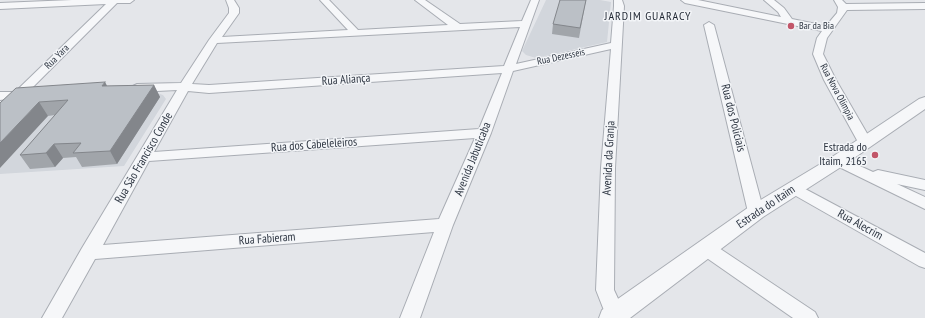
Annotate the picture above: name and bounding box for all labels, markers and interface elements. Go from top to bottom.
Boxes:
district label: JARDIM GUARACY [605,10,691,24]
place label: Bar da Bia [799,20,834,32]
marker: Bar da Bia [786,21,796,31]
street label: Rua Yara [42,42,72,72]
street label: Rua Dezesseis [536,46,586,68]
street label: Rua Nova Olímpia [817,62,857,122]
street label: Rua Aliança [321,71,371,89]
street label: Rua dos Policiais [718,83,748,153]
street label: Rua São Francisco Conde [112,110,176,206]
street label: Avenida Jabuticaba [452,120,494,198]
street label: Avenida da Granja [600,120,618,196]
street label: Rua dos Cabeleleiros [270,135,358,155]
place label: Estrada do Itaim, 2165 [819,141,867,169]
marker: Estrada do Itaim, 2165 [870,150,880,160]
street label: Estrada do Itaim [734,182,798,232]
street label: Rua Alecrim [835,207,885,243]
street label: Rua Fabieram [238,230,296,248]

